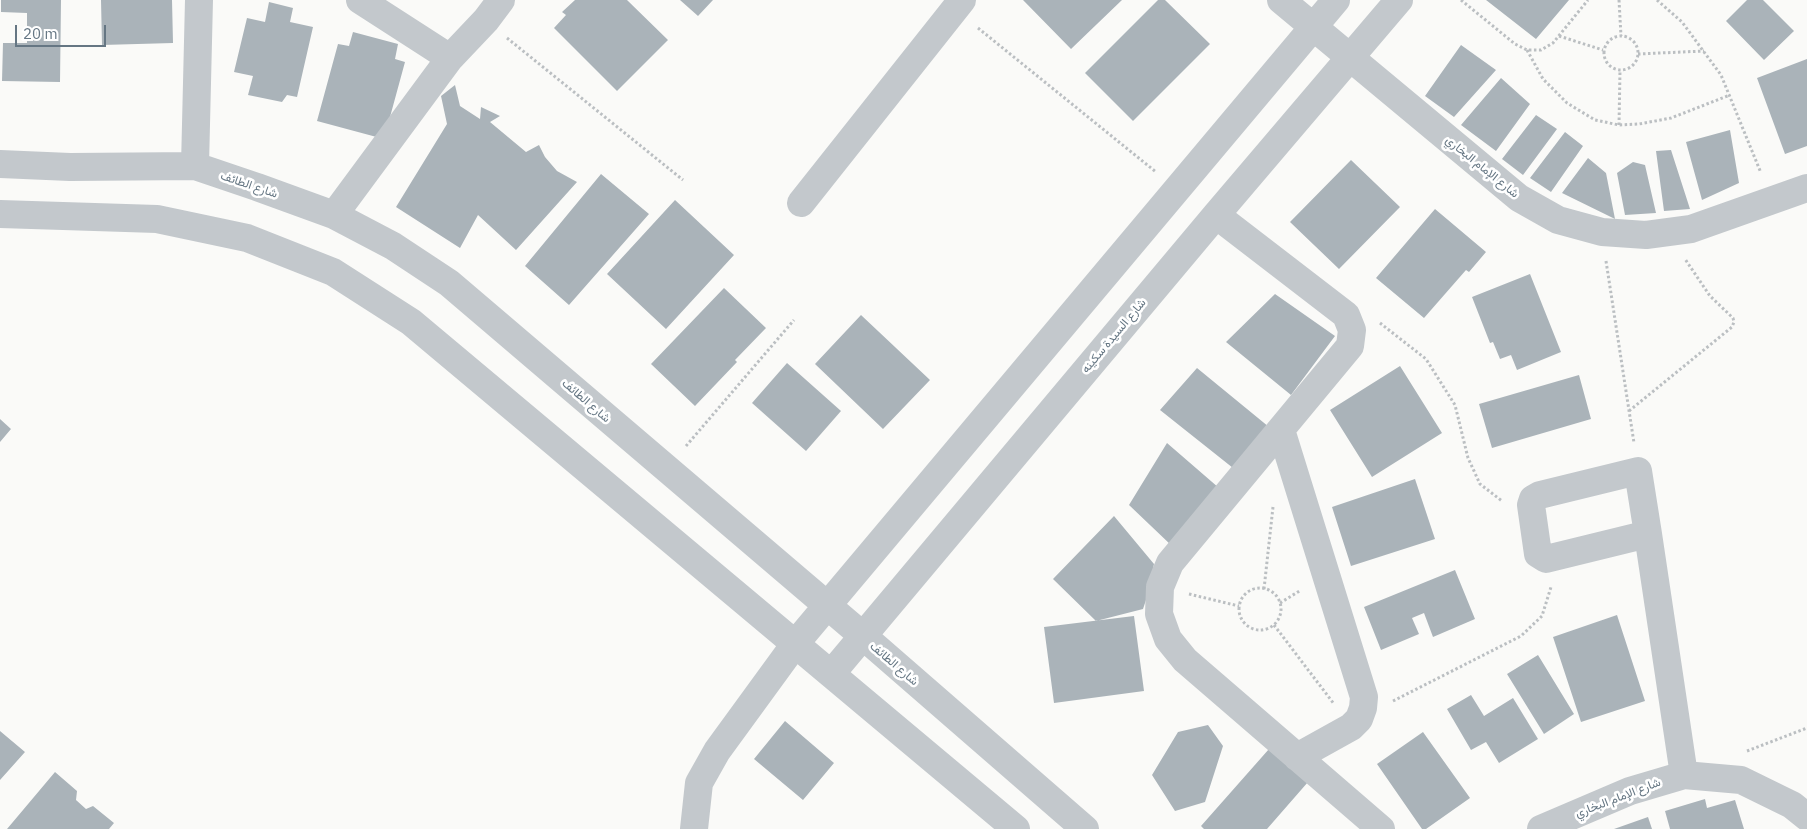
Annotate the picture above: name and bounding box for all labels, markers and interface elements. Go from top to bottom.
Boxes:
scale bar [18,15,109,47]
text: 20 m [23,24,58,43]
street label: شارع الإمام البخاري [1442,133,1522,201]
street label: شارع الطائف [219,169,279,201]
street label: شارع السيدة سكينه [1079,296,1149,376]
street label: شارع الطائف [559,376,613,426]
street label: شارع الطائف [867,639,921,689]
street label: شارع الإمام البخاري [1573,775,1663,821]

